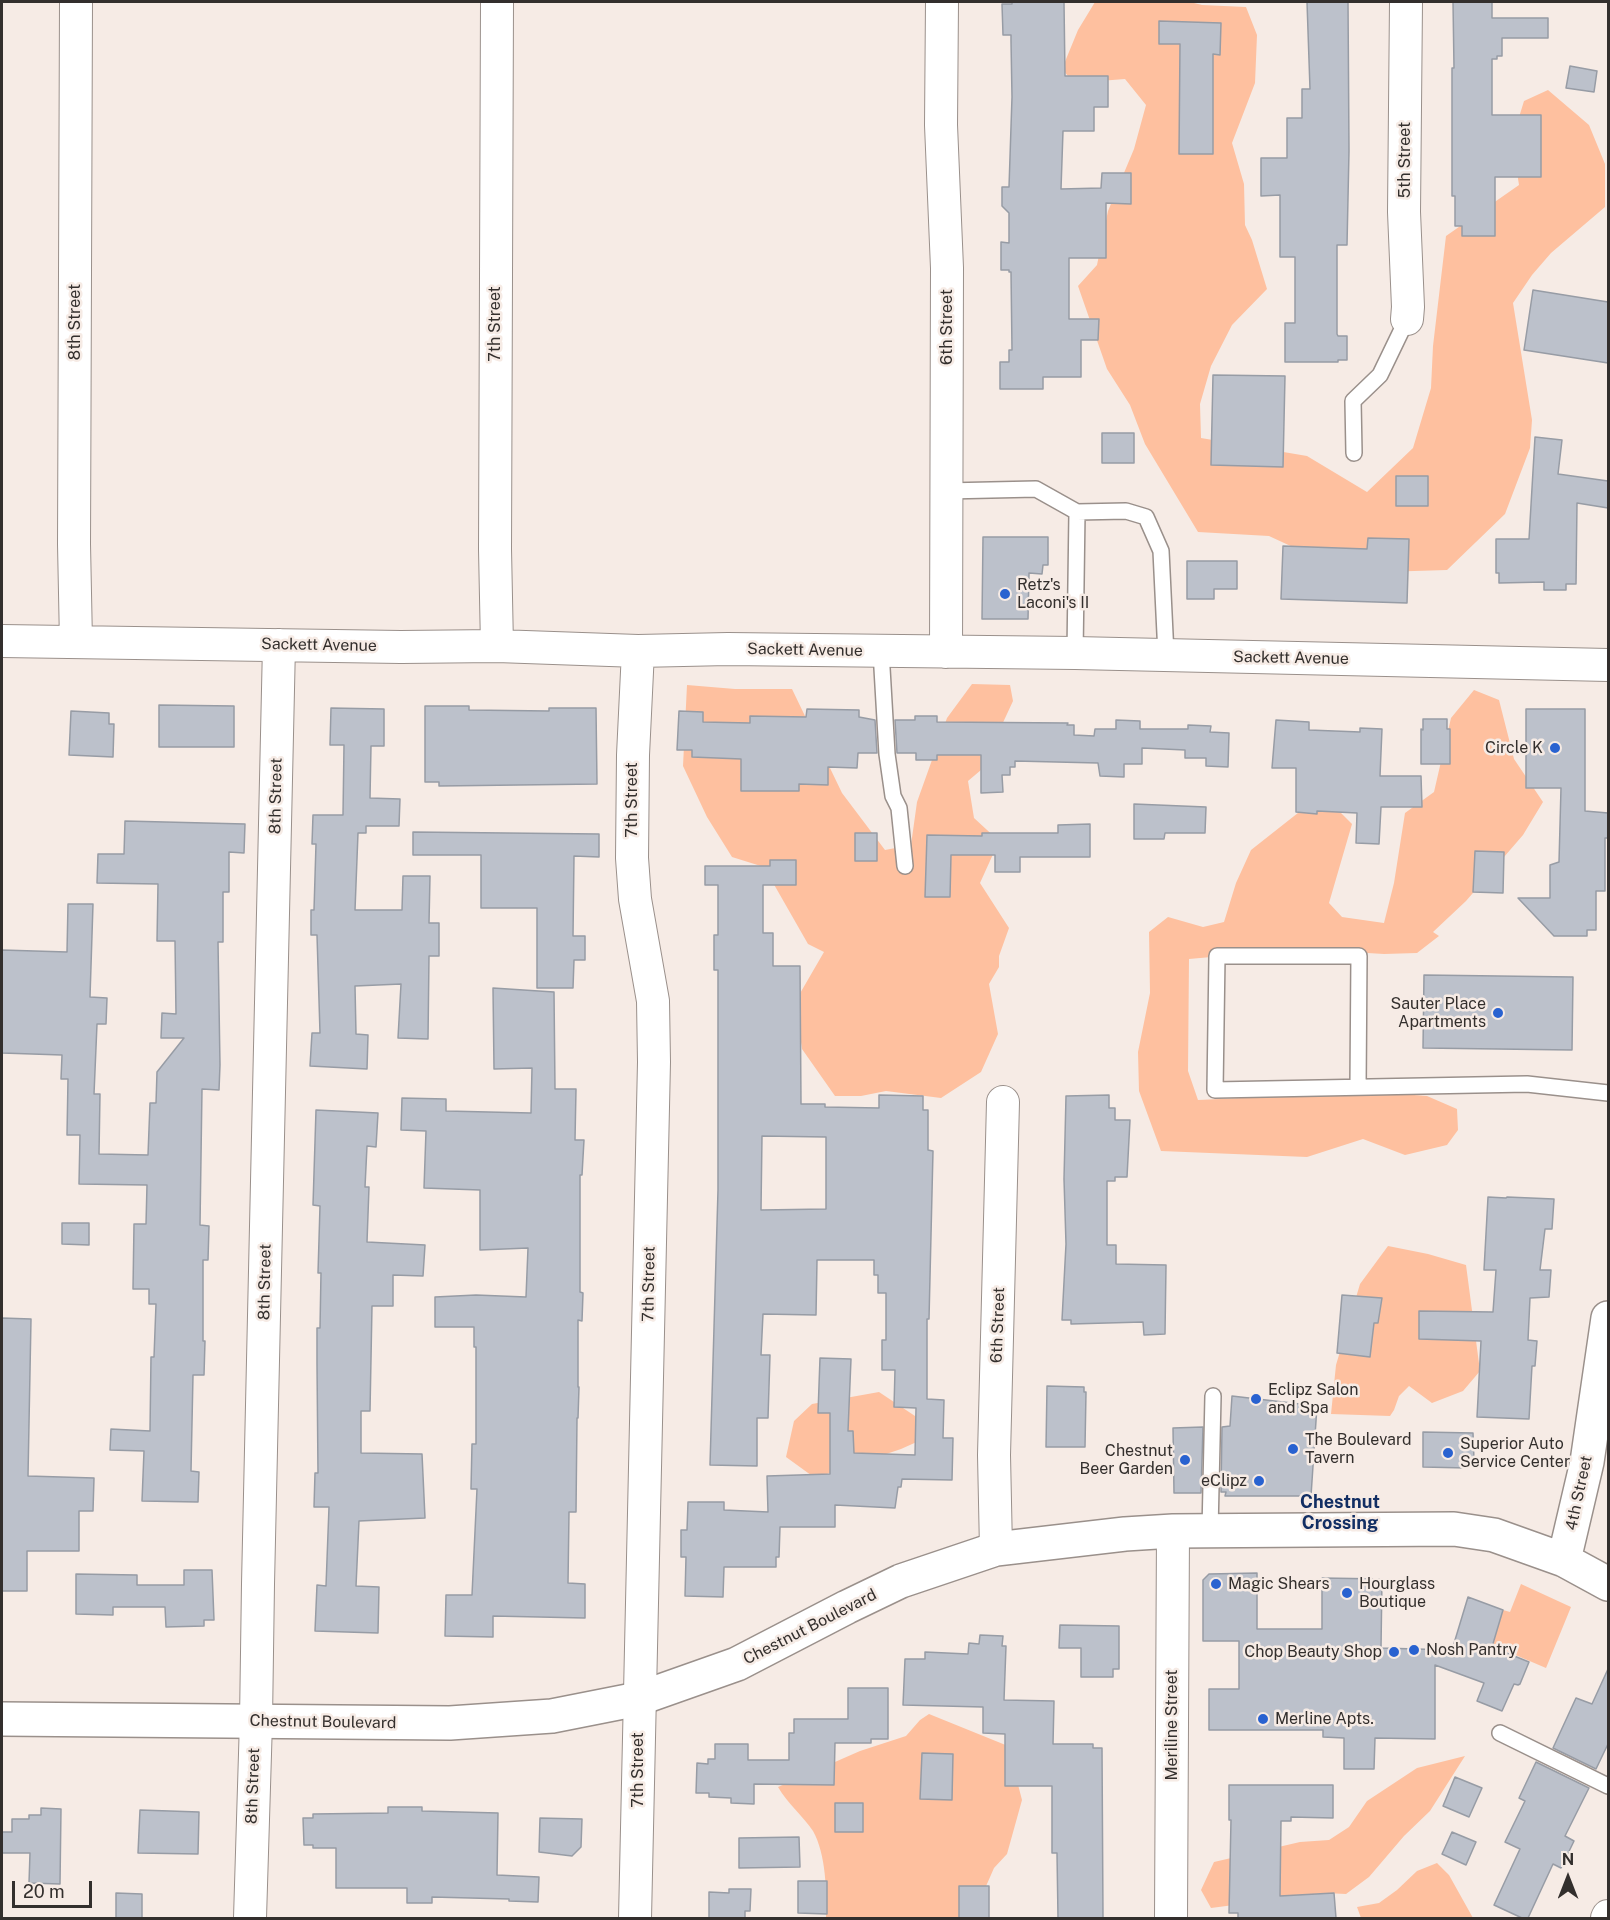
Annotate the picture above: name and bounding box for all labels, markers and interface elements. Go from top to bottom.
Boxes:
street label: 5th Street [1395,122,1415,198]
street label: 8th Street [65,284,85,360]
street label: 7th Street [485,286,505,362]
street label: 6th Street [937,289,957,365]
place label: Retz's Laconi's II [1017,575,1089,613]
marker: Retz's Laconi's II [998,587,1012,601]
street label: Sackett Avenue [261,634,377,656]
street label: Sackett Avenue [747,639,863,661]
street label: Sackett Avenue [1233,647,1349,669]
place label: Circle K [1485,738,1543,758]
marker: Circle K [1548,741,1562,755]
street label: 8th Street [266,758,286,834]
street label: 7th Street [622,762,642,838]
place label: Sauter Place Apartments [1390,994,1486,1032]
marker: Sauter Place Apartments [1491,1006,1505,1020]
street label: 8th Street [255,1244,275,1320]
street label: 7th Street [639,1246,659,1322]
street label: 6th Street [987,1287,1009,1363]
place label: Eclipz Salon and Spa [1268,1380,1358,1418]
marker: Eclipz Salon and Spa [1249,1392,1263,1406]
place label: The Boulevard Tavern [1305,1430,1412,1468]
place label: Superior Auto Service Center [1460,1434,1570,1472]
place label: Chestnut Beer Garden [1079,1441,1173,1479]
marker: The Boulevard Tavern [1286,1442,1300,1456]
marker: Superior Auto Service Center [1441,1446,1455,1460]
marker: Chestnut Beer Garden [1178,1453,1192,1467]
street label: 4th Street [1562,1454,1596,1532]
place label: eClipz [1201,1471,1247,1491]
marker: eClipz [1252,1474,1266,1488]
district label: Chestnut Crossing [1300,1491,1380,1534]
place label: Magic Shears [1228,1574,1330,1594]
place label: Hourglass Boutique [1359,1574,1435,1612]
marker: Magic Shears [1209,1577,1223,1591]
street label: Chestnut Boulevard [740,1585,880,1669]
marker: Hourglass Boutique [1340,1586,1354,1600]
place label: Nosh Pantry [1426,1640,1517,1660]
place label: Chop Beauty Shop [1244,1642,1382,1662]
marker: Nosh Pantry [1407,1643,1421,1657]
marker: Chop Beauty Shop [1387,1645,1401,1659]
street label: Meriline Street [1162,1669,1182,1781]
place label: Merline Apts. [1275,1709,1374,1729]
street label: Chestnut Boulevard [249,1711,397,1733]
marker: Merline Apts. [1256,1712,1270,1726]
street label: 7th Street [628,1732,648,1808]
street label: 8th Street [242,1747,264,1825]
north arrow [1538,1848,1598,1908]
text: N [1562,1850,1574,1869]
scale bar [15,1869,94,1907]
text: 20 m [23,1881,65,1902]

